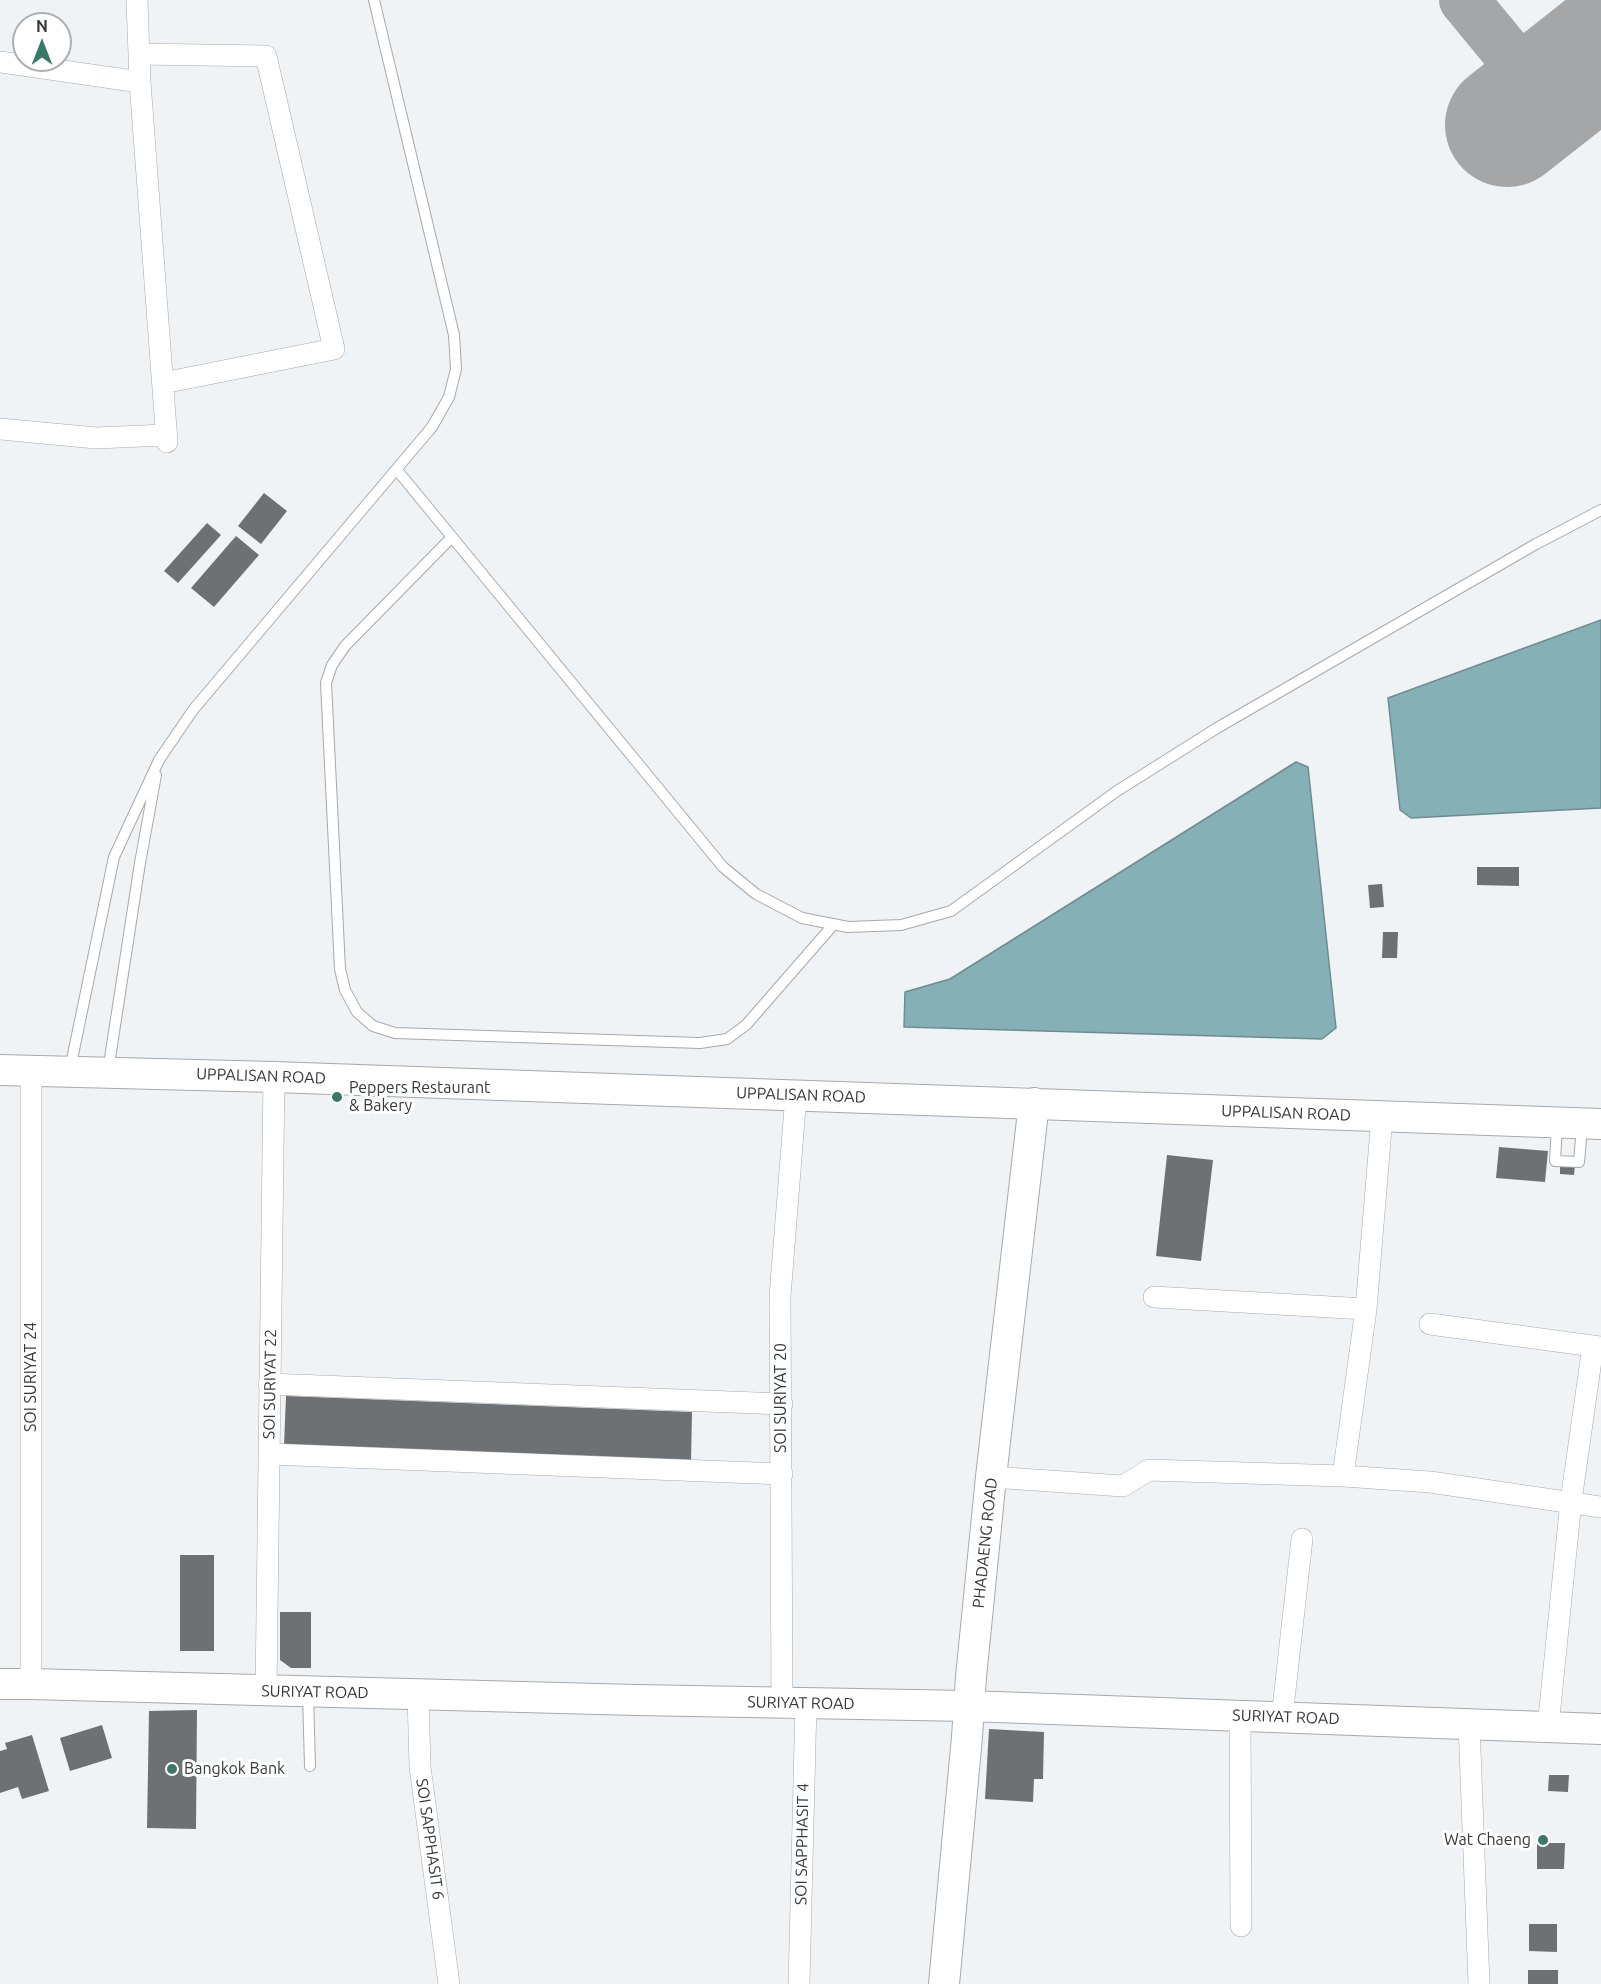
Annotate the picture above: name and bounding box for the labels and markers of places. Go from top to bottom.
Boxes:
place label: Peppers Restaurant & Bakery [349,1078,490,1116]
marker: Peppers Restaurant & Bakery [330,1090,344,1104]
place label: Bangkok Bank [184,1759,285,1779]
marker: Bangkok Bank [165,1762,179,1776]
place label: Wat Chaeng [1444,1830,1531,1850]
marker: Wat Chaeng [1536,1833,1550,1847]

